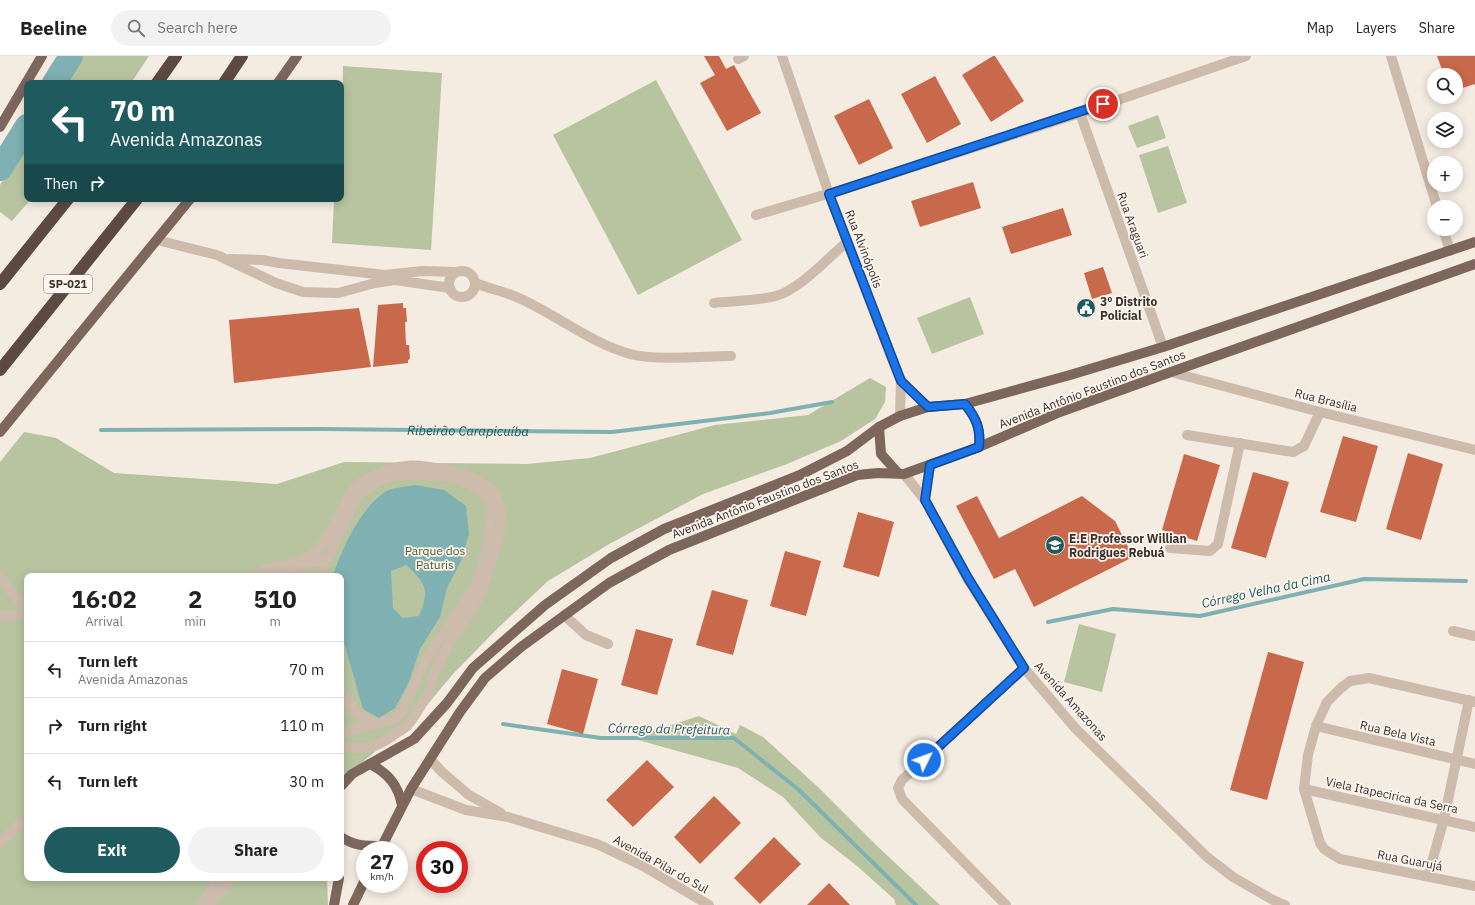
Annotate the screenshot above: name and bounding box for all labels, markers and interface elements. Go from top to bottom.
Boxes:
search box [111,10,391,46]
text: Beeline [20,16,87,40]
icon: search [125,17,147,39]
text: Search here [157,18,238,37]
text: Map [1307,19,1334,37]
text: Layers [1356,19,1397,37]
text: Share [1419,19,1455,37]
map controls [1427,68,1463,236]
button: search [1427,68,1463,104]
pin [1086,87,1120,121]
text: 70 m [110,92,175,129]
icon: arrive [1092,93,1114,115]
icon: left [44,96,96,148]
button: layers [1427,112,1463,148]
text: Avenida Amazonas [110,128,263,151]
button: + [1427,156,1463,192]
icon: right [86,172,108,194]
text: Then [44,174,78,193]
street label: Rua Araguari [1114,190,1152,260]
button: − [1427,200,1463,236]
street label: Rua Alvinópolis [842,208,886,290]
road number: SP-021 [44,275,92,293]
place label: 3º Distrito Policial [1100,294,1157,323]
public building icon: 3º Distrito Policial [1075,297,1097,319]
street label: Avenida Antônio Faustino dos Santos [997,346,1188,432]
street label: Rua Brasília [1293,385,1359,415]
water label: Ribeirão Carapicuíba [407,421,529,440]
street label: Avenida Antônio Faustino dos Santos [670,456,861,542]
place label: E.E Professor Willian Rodrigues Rebuá [1069,531,1187,560]
school or university icon: E.E Professor Willian Rodrigues Rebuá [1044,534,1066,556]
park label: Parque dos Paturis [405,543,465,572]
water label: Córrego Velha da Cima [1200,568,1332,612]
text: 16:02 [71,583,137,615]
text: 2 [188,583,202,615]
text: 510 [253,583,297,615]
text: Arrival [85,613,123,630]
text: min [184,613,206,630]
text: m [269,613,281,630]
text: Turn left [78,652,138,671]
street label: Avenida Amazonas [1031,658,1111,744]
icon: left [44,659,66,681]
text: 70 m [289,660,324,679]
text: Avenida Amazonas [78,671,188,688]
icon: right [44,715,66,737]
text: Turn right [78,716,147,735]
text: 110 m [280,716,324,735]
street label: Rua Bela Vista [1359,717,1438,749]
water label: Córrego da Prefeitura [608,719,730,739]
position arrow [903,739,945,781]
icon: left [44,771,66,793]
text: Turn left [78,772,138,791]
text: 30 m [289,772,324,791]
street label: Viela Itapecirica da Serra [1324,774,1460,816]
button: Exit [44,827,180,873]
button: Share [188,827,324,873]
street label: Avenida Pilar do Sul [611,832,711,896]
speed limit sign: 30 [416,841,468,893]
street label: Rua Guarujá [1376,846,1444,874]
text: 27 [370,848,394,875]
text: km/h [370,870,394,883]

